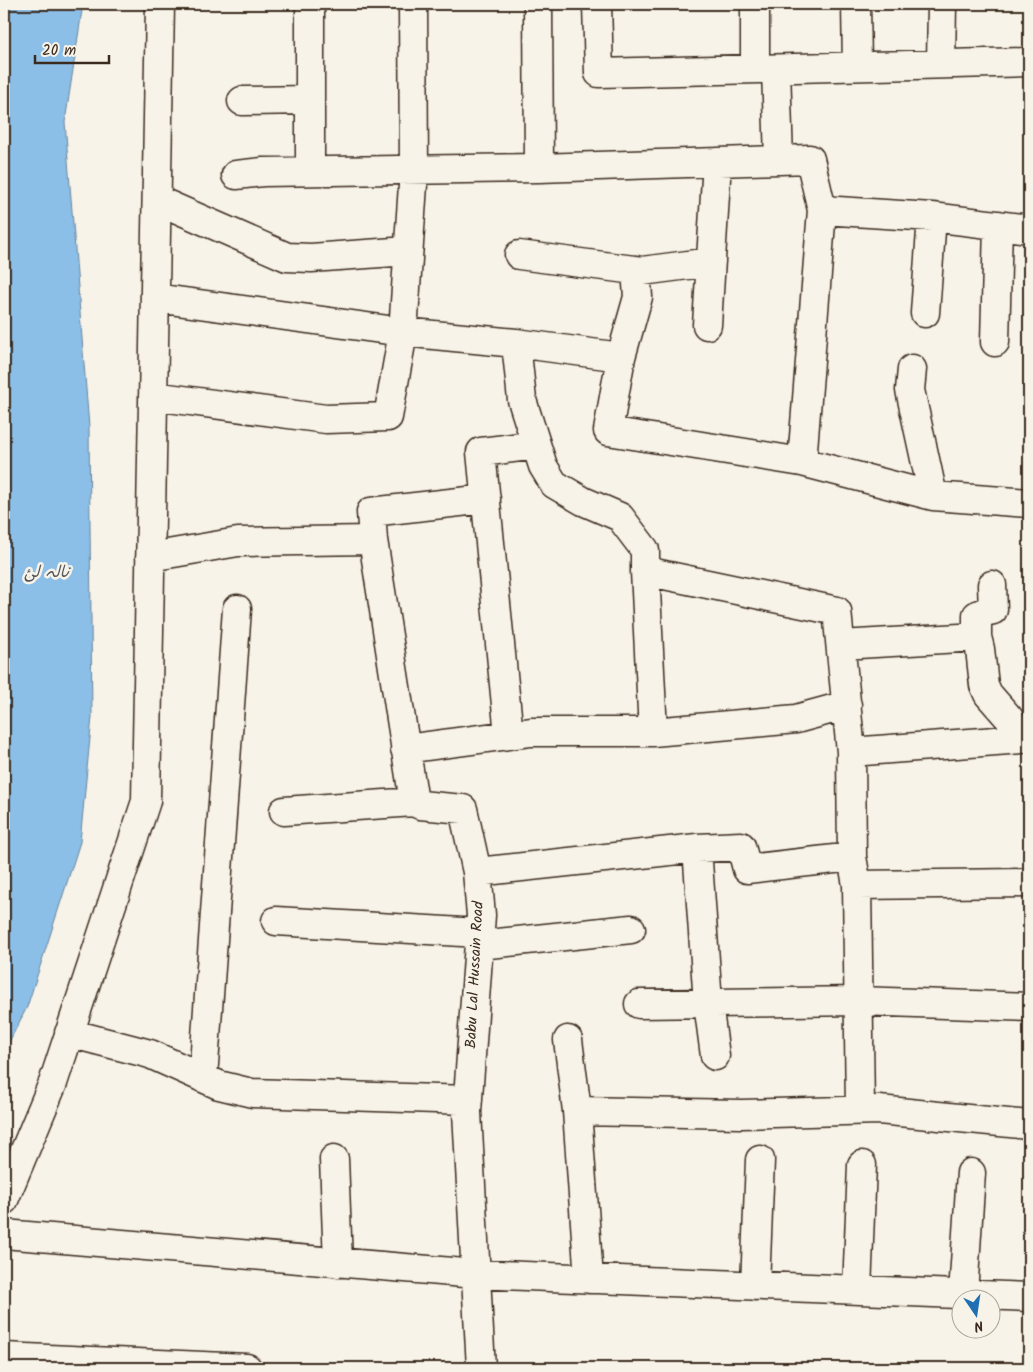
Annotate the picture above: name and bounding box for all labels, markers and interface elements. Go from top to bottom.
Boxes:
scale bar [35,32,109,64]
text: 20 m [42,39,76,63]
water label: نالہ لئ [24,560,72,585]
street label: Babu Lal Hussain Road [459,900,491,1049]
north arrow [950,1290,1000,1340]
text: N [972,1314,985,1337]

